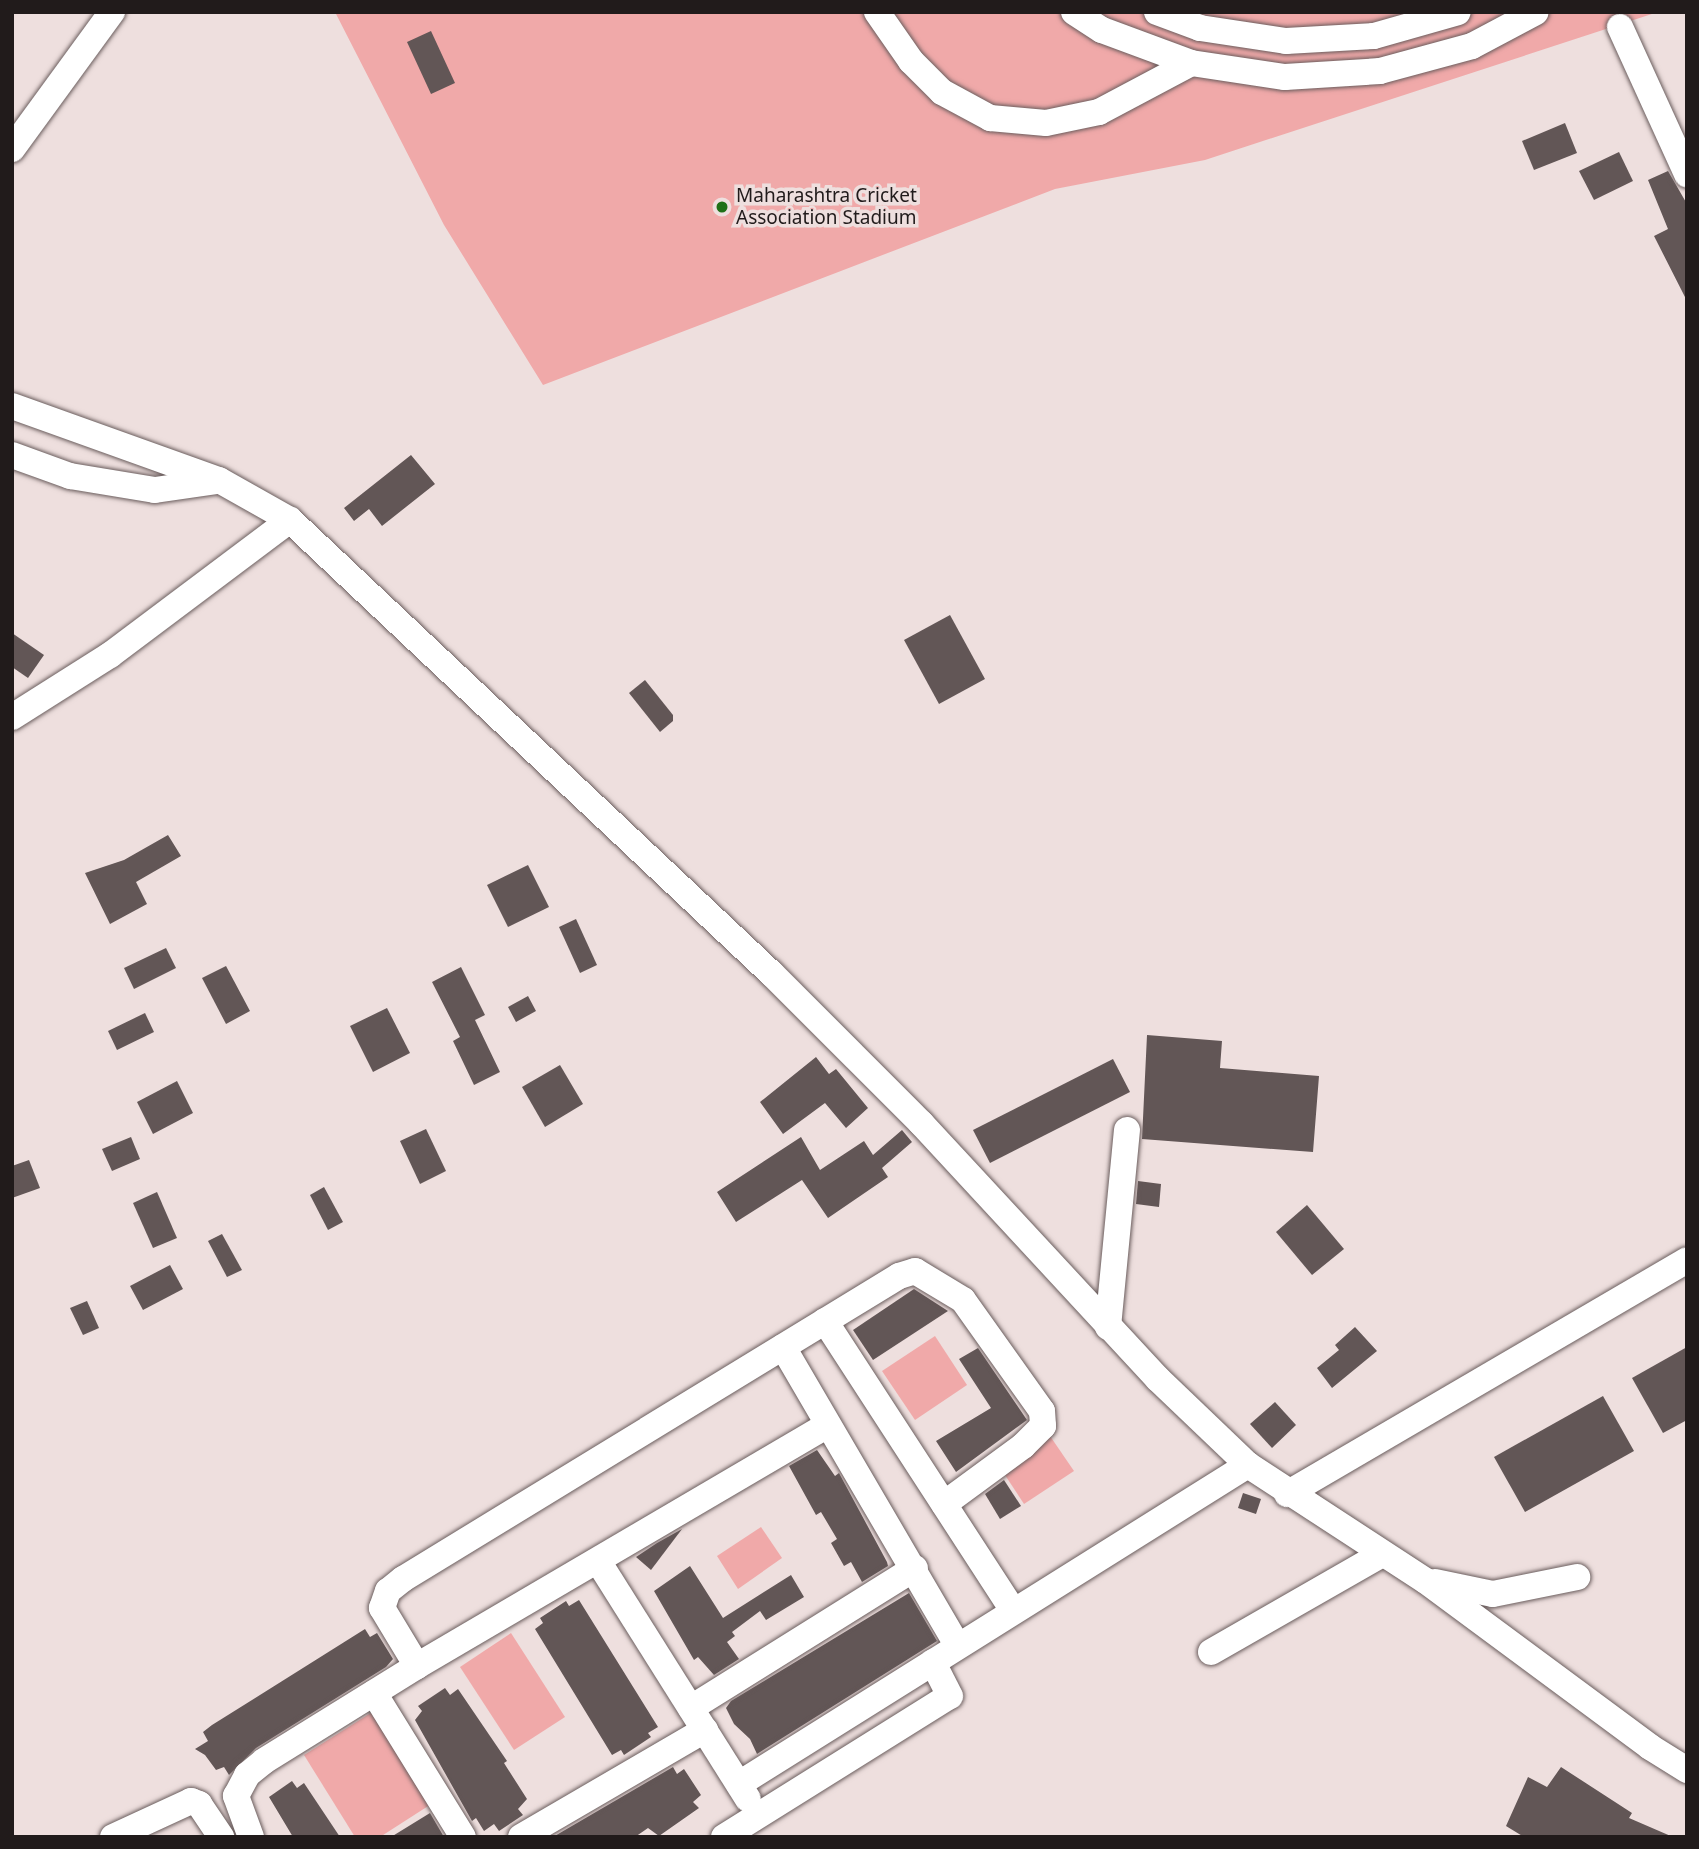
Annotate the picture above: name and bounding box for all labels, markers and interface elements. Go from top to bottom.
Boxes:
place label: Maharashtra Cricket Association Stadium [736,185,917,229]
marker: Maharashtra Cricket Association Stadium [714,199,730,215]

